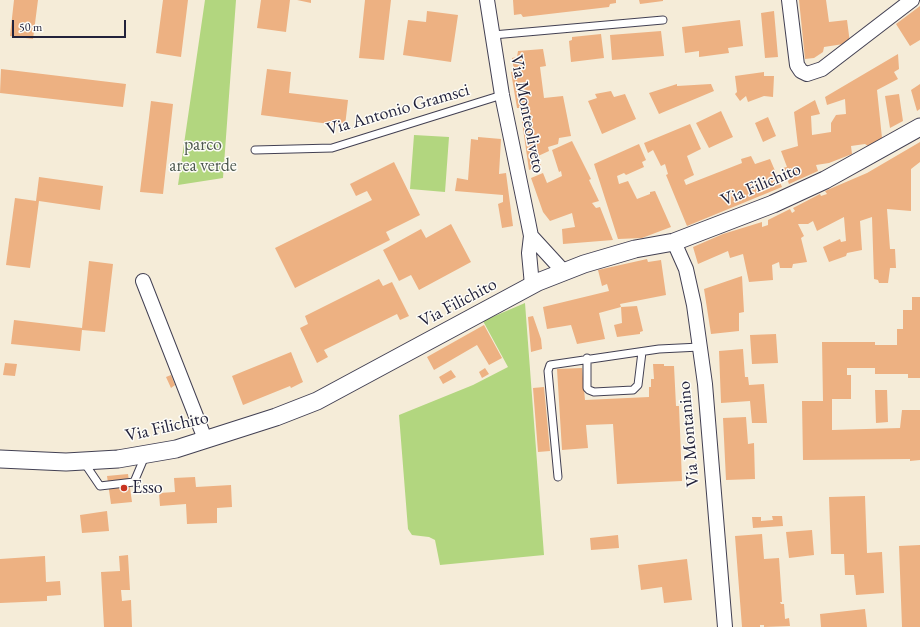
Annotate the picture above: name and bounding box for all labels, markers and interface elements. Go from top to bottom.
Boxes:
scale bar [14,12,128,38]
text: 50 m [19,19,42,35]
street label: Via Monteoliveto [505,53,549,175]
street label: Via Antonio Gramsci [324,79,472,141]
park label: parco area verde [169,134,237,176]
street label: Via Filichito [718,158,804,212]
street label: Via Filichito [415,274,501,332]
street label: Via Montanino [674,380,704,488]
street label: Via Filichito [123,407,211,447]
place label: Esso [132,477,163,499]
marker: Esso [119,483,129,493]

